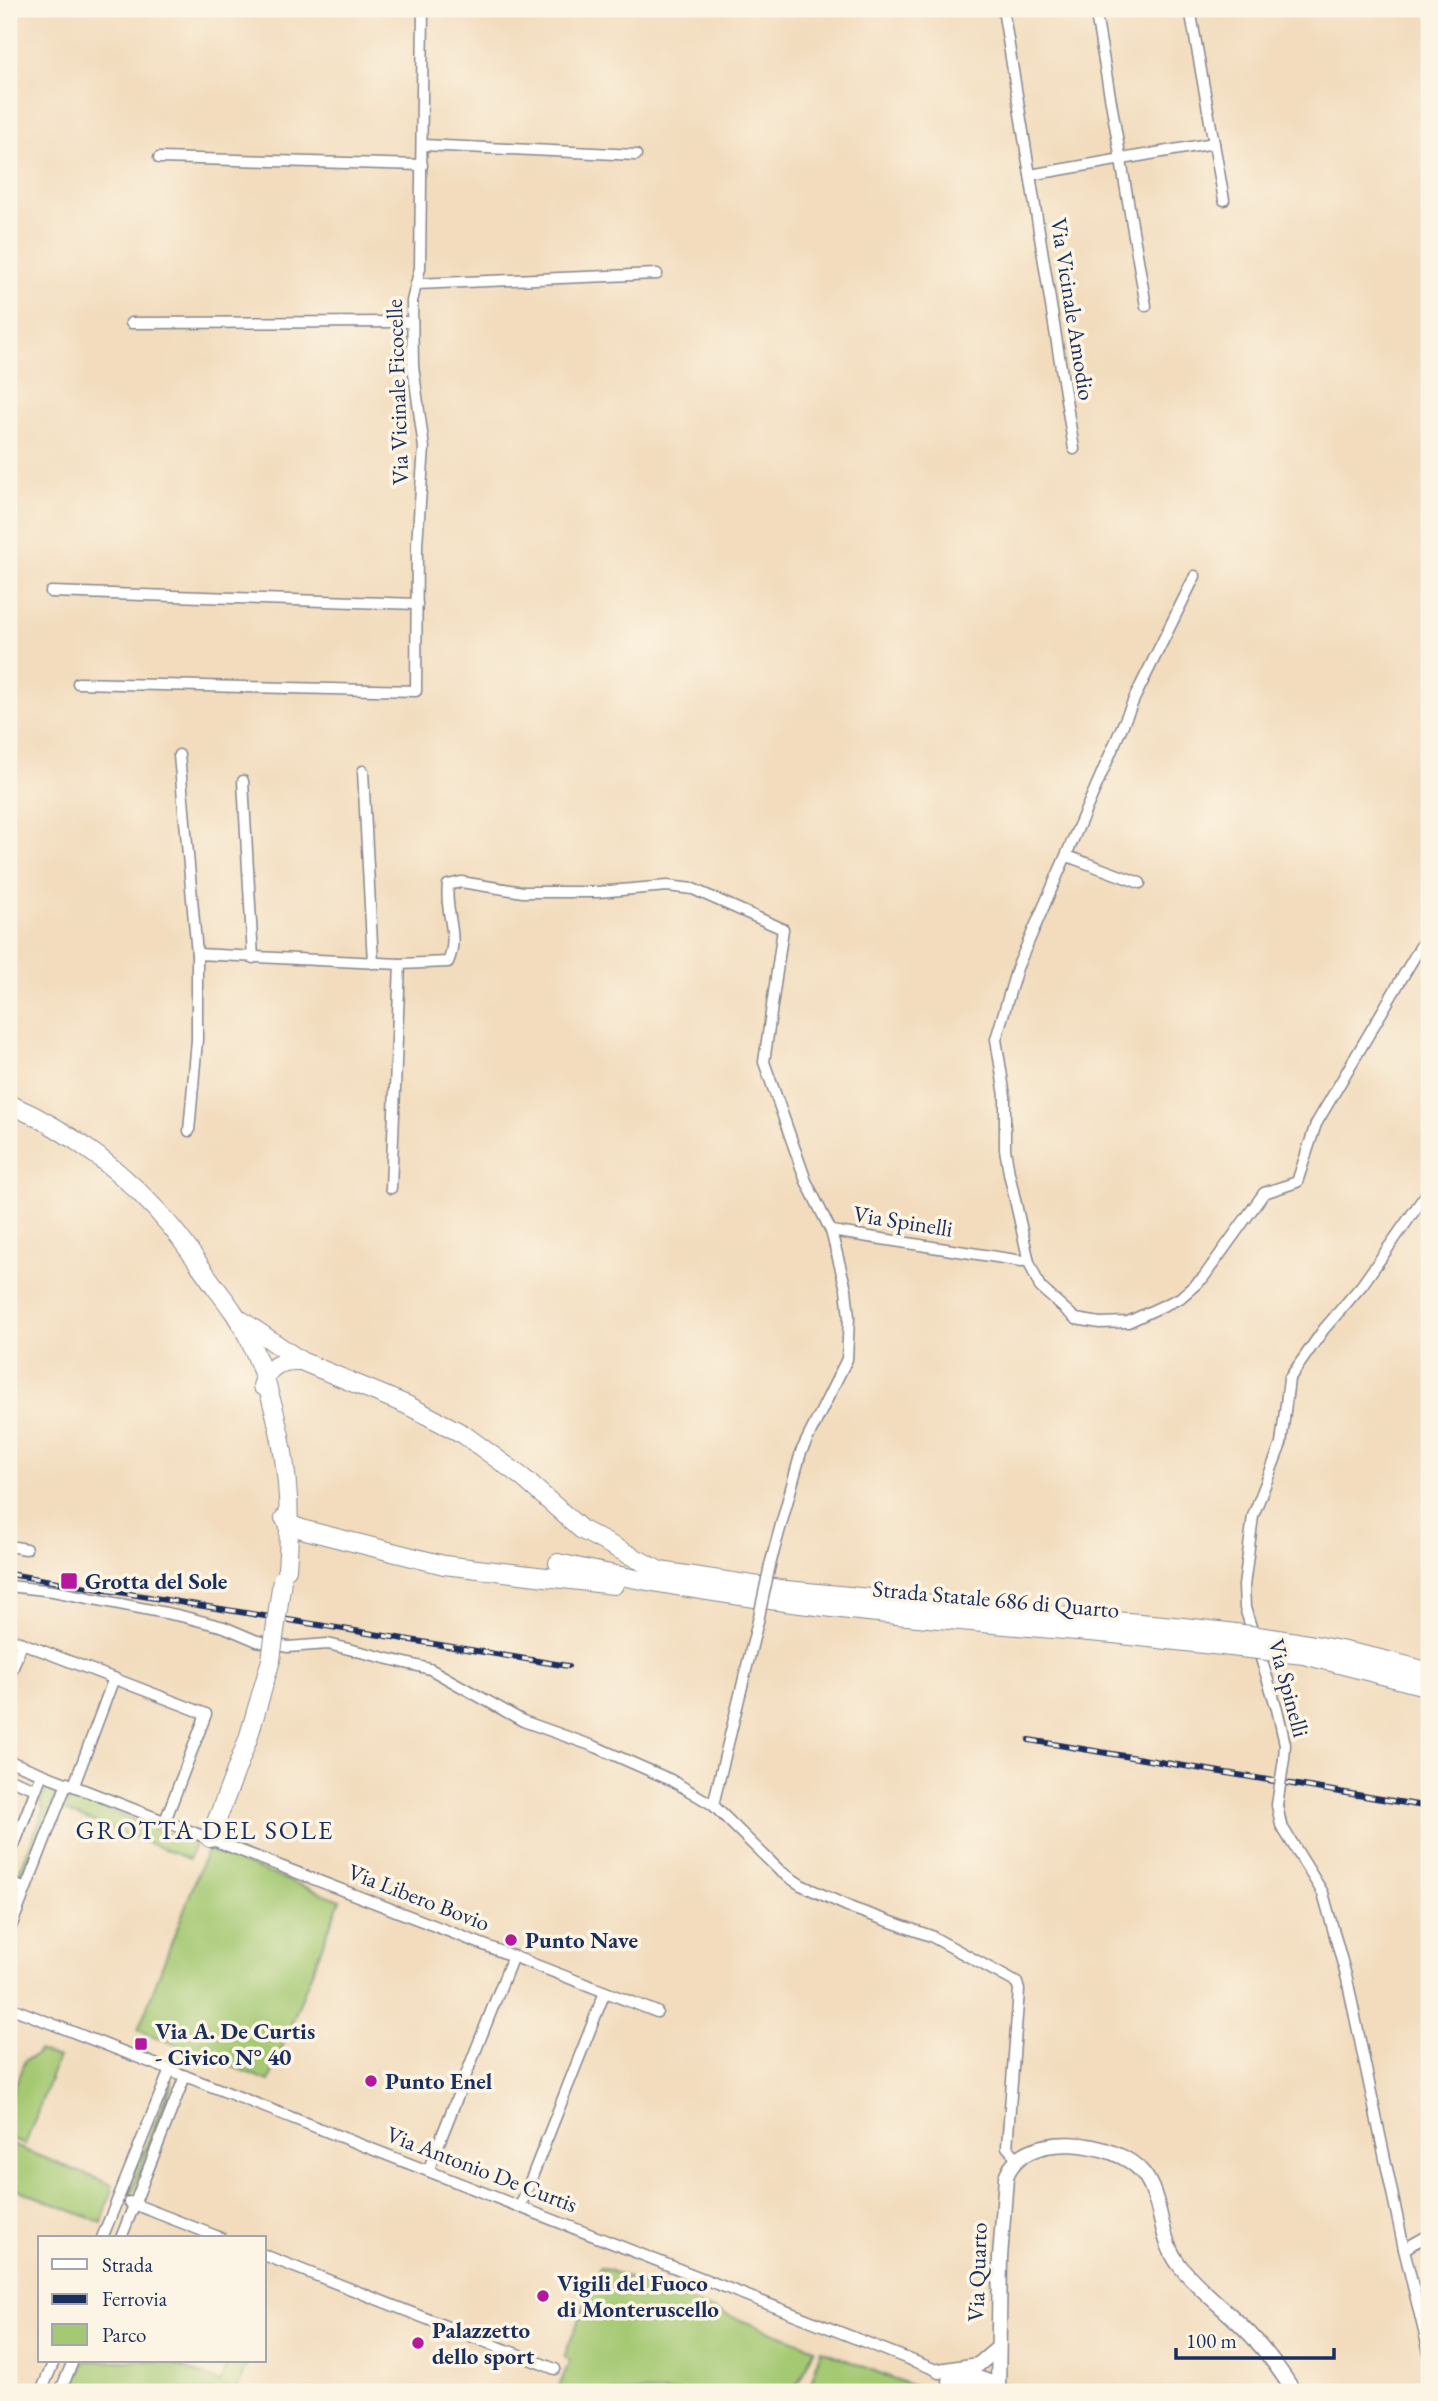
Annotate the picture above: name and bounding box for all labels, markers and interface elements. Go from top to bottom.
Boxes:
street label: Via Vicinale Amodio [1044,216,1102,402]
street label: Via Vicinale Ficocelle [379,298,415,485]
street label: Via Spinelli [851,1198,955,1244]
place label: Grotta del Sole [85,1566,228,1596]
marker: Grotta del Sole [59,1571,79,1591]
street label: Strada Statale 686 di Quarto [871,1573,1121,1625]
street label: Via Spinelli [1262,1636,1317,1741]
district label: GROTTA DEL SOLE [75,1813,335,1847]
street label: Via Libero Bovio [344,1856,494,1938]
place label: Punto Nave [525,1925,638,1955]
marker: Punto Nave [503,1932,519,1948]
place label: Via A. De Curtis - Civico N° 40 [155,2016,315,2072]
marker: Via A. De Curtis - Civico N° 40 [133,2036,149,2052]
place label: Punto Enel [385,2066,493,2096]
marker: Punto Enel [363,2073,379,2089]
street label: Via Antonio De Curtis [382,2119,582,2219]
street label: Via Quarto [960,2222,994,2322]
legend [38,2236,266,2362]
text: Strada [102,2251,153,2278]
place label: Vigili del Fuoco di Monteruscello [557,2268,719,2324]
text: Ferrovia [102,2285,168,2312]
marker: Vigili del Fuoco di Monteruscello [535,2288,551,2304]
place label: Palazzetto dello sport [432,2315,535,2371]
scale bar [1176,2317,1333,2361]
text: Parco [102,2321,146,2348]
text: 100 m [1186,2327,1237,2354]
marker: Palazzetto dello sport [410,2335,426,2351]

